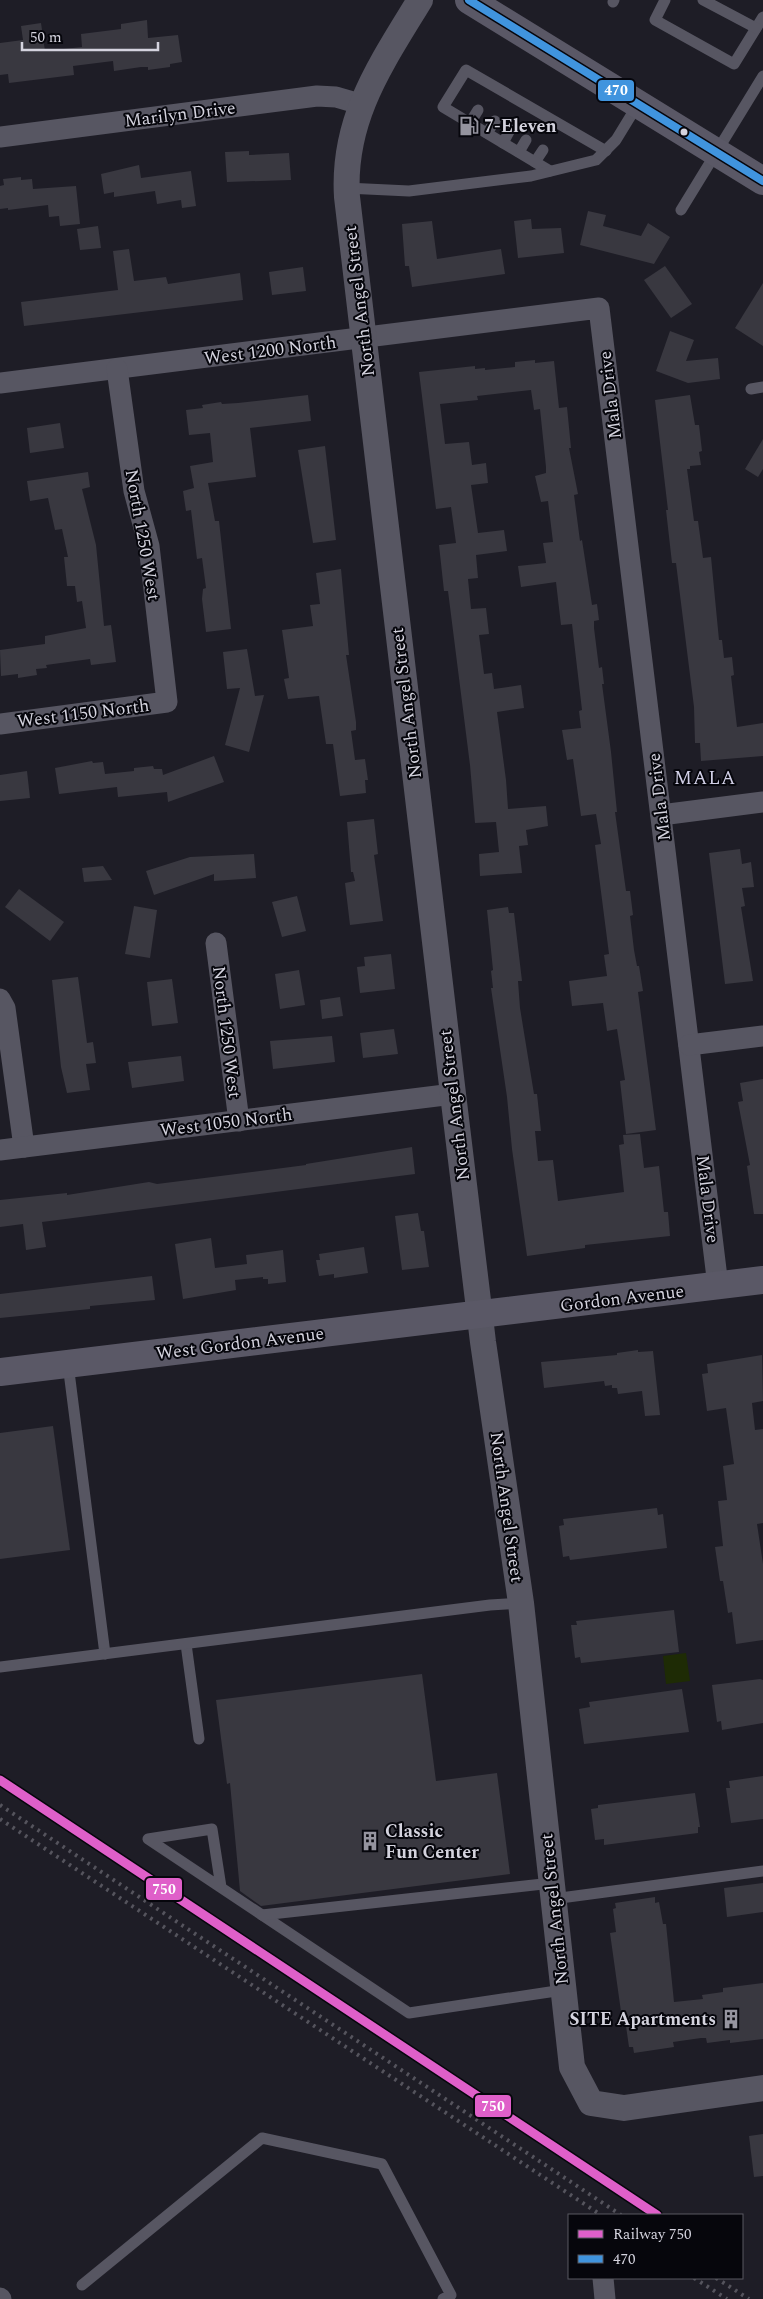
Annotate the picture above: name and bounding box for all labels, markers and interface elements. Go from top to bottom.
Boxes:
scale bar [22,20,159,52]
text: 50 m [30,26,62,49]
line badge: 470 [597,79,635,102]
text: 470 [604,80,628,101]
street label: Marilyn Drive [123,94,237,135]
place label: 7-Eleven [484,113,557,140]
fuel station icon: 7-Eleven [458,115,480,137]
unlabelled marker [679,127,689,137]
street label: North Angel Street [337,224,382,378]
street label: West 1200 North [202,329,338,372]
street label: Mala Drive [592,349,629,441]
street label: North 1250 West [118,467,167,603]
street label: North Angel Street [384,626,429,780]
street label: West 1150 North [15,692,151,735]
street label: Mala Drive [641,751,678,843]
district label: MALA [674,764,736,793]
street label: North 1250 West [205,964,248,1100]
street label: North Angel Street [432,1028,477,1182]
street label: West 1050 North [158,1101,294,1144]
street label: Mala Drive [689,1153,726,1245]
street label: Gordon Avenue [558,1277,686,1320]
street label: West Gordon Avenue [154,1320,326,1367]
street label: North Angel Street [483,1430,530,1584]
place label: Classic Fun Center [385,1818,479,1866]
building icon: Classic Fun Center [359,1830,381,1852]
street label: North Angel Street [533,1832,576,1986]
line badge: 750 [145,1877,183,1901]
text: 750 [152,1879,176,1900]
place label: SITE Apartments [569,2006,716,2033]
building icon: SITE Apartments [720,2008,742,2030]
line badge: 750 [474,2094,512,2118]
text: 750 [481,2096,505,2117]
legend [568,2214,743,2279]
text: Railway 750 [613,2223,692,2246]
text: 470 [613,2248,636,2271]

